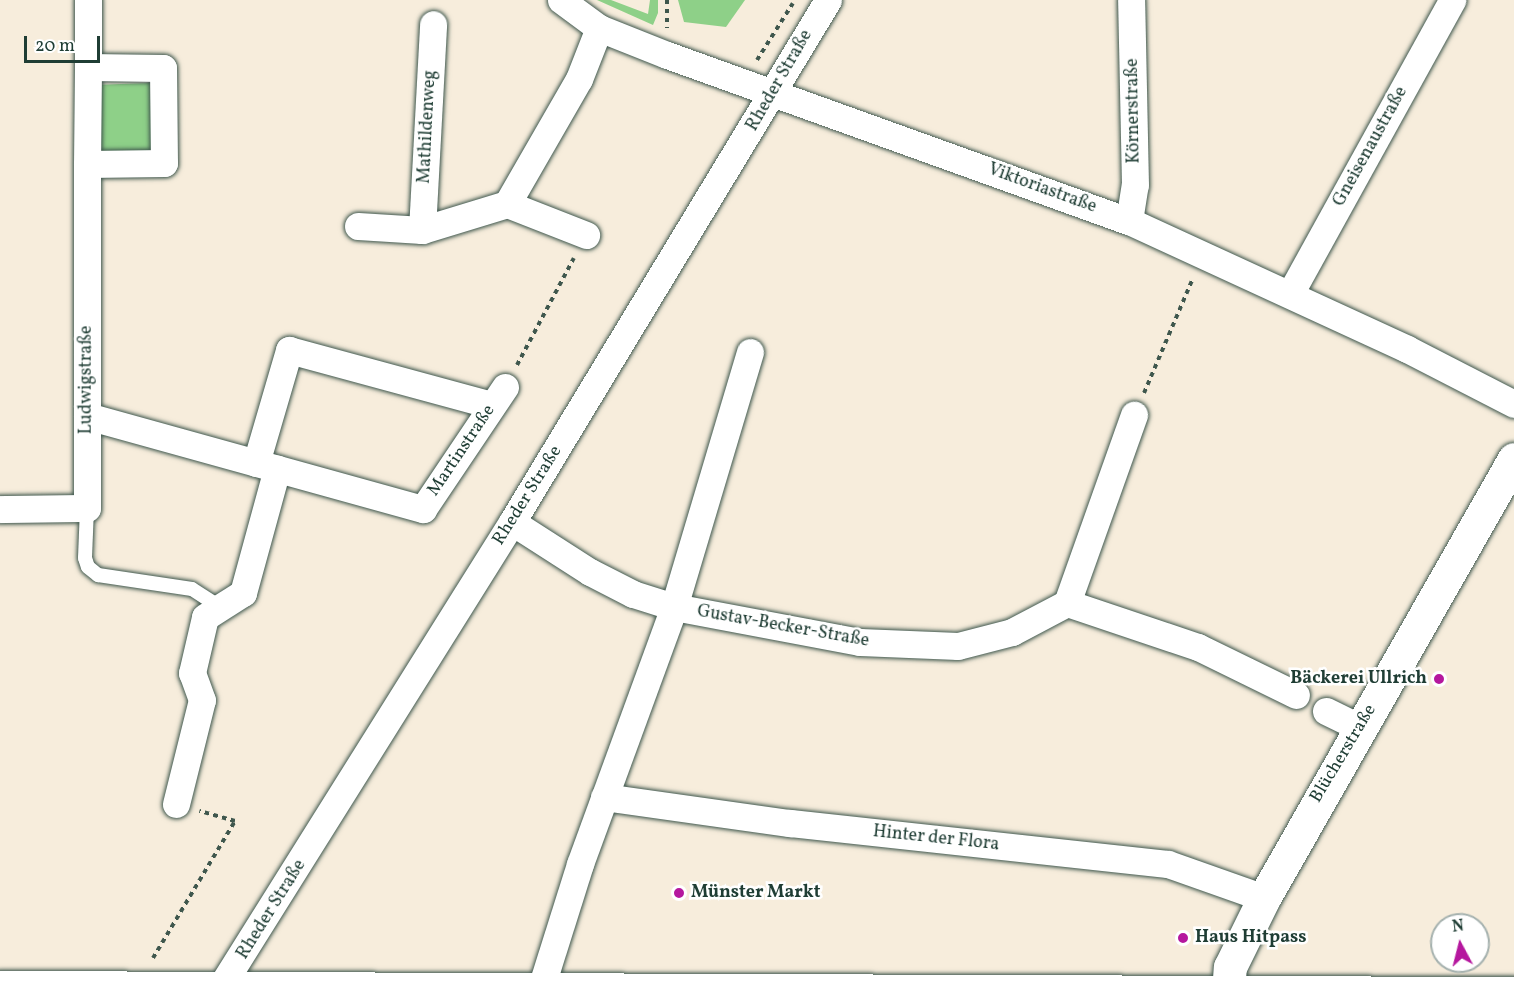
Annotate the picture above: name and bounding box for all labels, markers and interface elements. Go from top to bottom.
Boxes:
scale bar [27,24,104,62]
street label: Rheder Straße [742,26,818,136]
text: 20 m [35,34,75,59]
street label: Körnerstraße [1122,58,1146,164]
street label: Mathildenweg [414,70,442,184]
street label: Gneisenaustraße [1329,83,1413,211]
street label: Viktoriastraße [985,159,1099,219]
street label: Ludwigstraße [76,326,98,434]
street label: Martinstraße [424,401,500,501]
street label: Rheder Straße [489,442,567,550]
street label: Gustav-Becker-Straße [695,601,871,653]
place label: Bäckerei Ullrich [1290,668,1427,690]
marker: Bäckerei Ullrich [1432,672,1446,686]
street label: Blücherstraße [1306,701,1382,807]
street label: Hinter der Flora [872,822,1000,856]
street label: Rheder Straße [233,856,311,964]
place label: Münster Markt [691,882,820,904]
marker: Münster Markt [672,886,686,900]
north arrow [1430,913,1490,973]
text: N [1451,915,1465,939]
place label: Haus Hitpass [1195,927,1307,949]
marker: Haus Hitpass [1176,931,1190,945]

